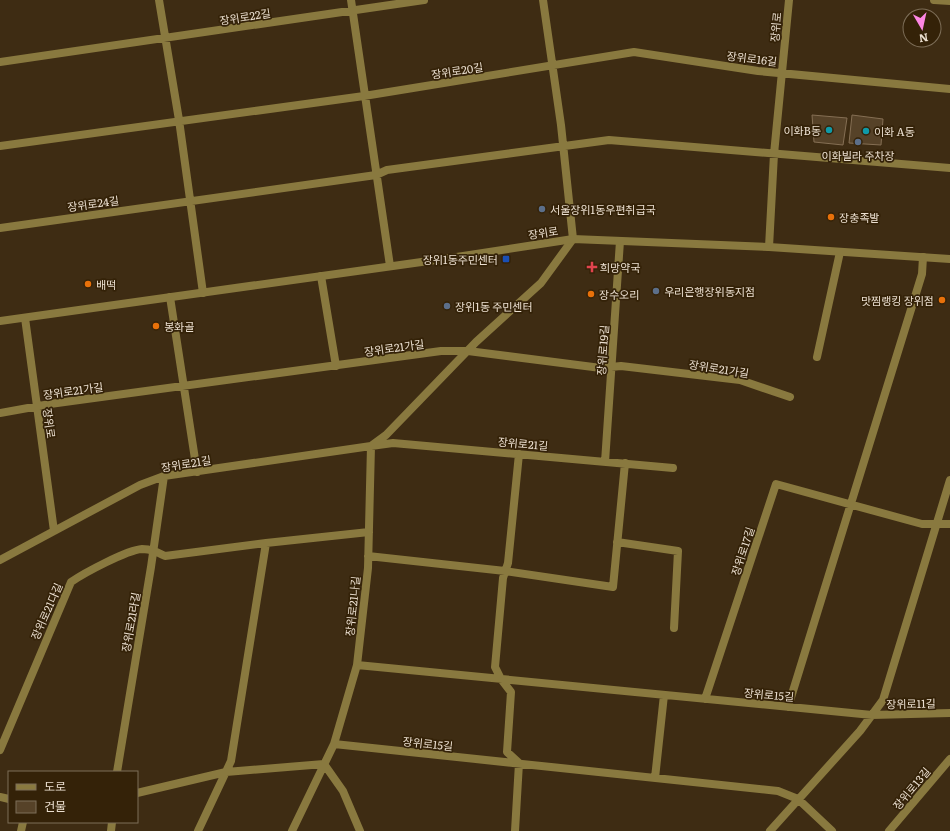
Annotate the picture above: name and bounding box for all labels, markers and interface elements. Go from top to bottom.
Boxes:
street label: 장위로22길 [218,4,272,28]
north arrow [902,8,942,48]
street label: 장위로 [766,11,784,43]
text: N [918,30,930,47]
street label: 장위로16길 [726,47,778,69]
street label: 장위로20길 [430,58,484,82]
place label: 이화B동 [783,122,821,138]
place label: 이화 A동 [874,123,915,139]
marker: 이화B동 [824,125,834,135]
marker: 이화 A동 [861,126,871,136]
marker: 이화빌라 주차장 [853,137,863,147]
place label: 이화빌라 주차장 [821,147,895,163]
street label: 장위로24길 [66,191,120,215]
place label: 서울장위1동우편취급국 [550,201,656,217]
marker: 서울장위1동우편취급국 [537,204,547,214]
place label: 장충족발 [839,209,879,225]
marker: 장충족발 [826,212,836,222]
street label: 장위로 [527,222,559,242]
place label: 장위1동주민센터 [423,251,498,267]
marker: 장위1동주민센터 [501,254,511,264]
place label: 희망약국 [600,259,640,275]
marker: 희망약국 [587,262,597,272]
place label: 배떡 [96,276,116,292]
marker: 배떡 [83,279,93,289]
place label: 우리은행장위동지점 [664,283,755,299]
place label: 장수오리 [599,286,639,302]
marker: 우리은행장위동지점 [651,286,661,296]
marker: 장수오리 [586,289,596,299]
place label: 맛찜랭킹 장위점 [861,292,934,308]
marker: 맛찜랭킹 장위점 [937,295,947,305]
place label: 장위1동 주민센터 [455,298,533,314]
marker: 장위1동 주민센터 [442,301,452,311]
place label: 봉화골 [164,318,194,334]
marker: 봉화골 [151,321,161,331]
street label: 장위로19길 [592,324,612,376]
street label: 장위로21가길 [363,335,425,359]
street label: 장위로21가길 [688,355,750,381]
street label: 장위로21가길 [42,378,104,402]
street label: 장위로 [40,407,60,439]
street label: 장위로21길 [497,433,549,453]
street label: 장위로21길 [160,451,212,475]
street label: 장위로17길 [727,525,757,577]
street label: 장위로21나길 [341,575,363,637]
street label: 장위로21다길 [26,580,66,642]
street label: 장위로21라길 [117,591,143,653]
street label: 장위로15길 [743,684,795,704]
street label: 장위로11길 [886,695,936,711]
street label: 장위로15길 [402,732,454,754]
street label: 장위로13길 [889,763,933,813]
legend [8,771,138,823]
text: 도로 [44,777,66,795]
text: 건물 [44,797,66,815]

